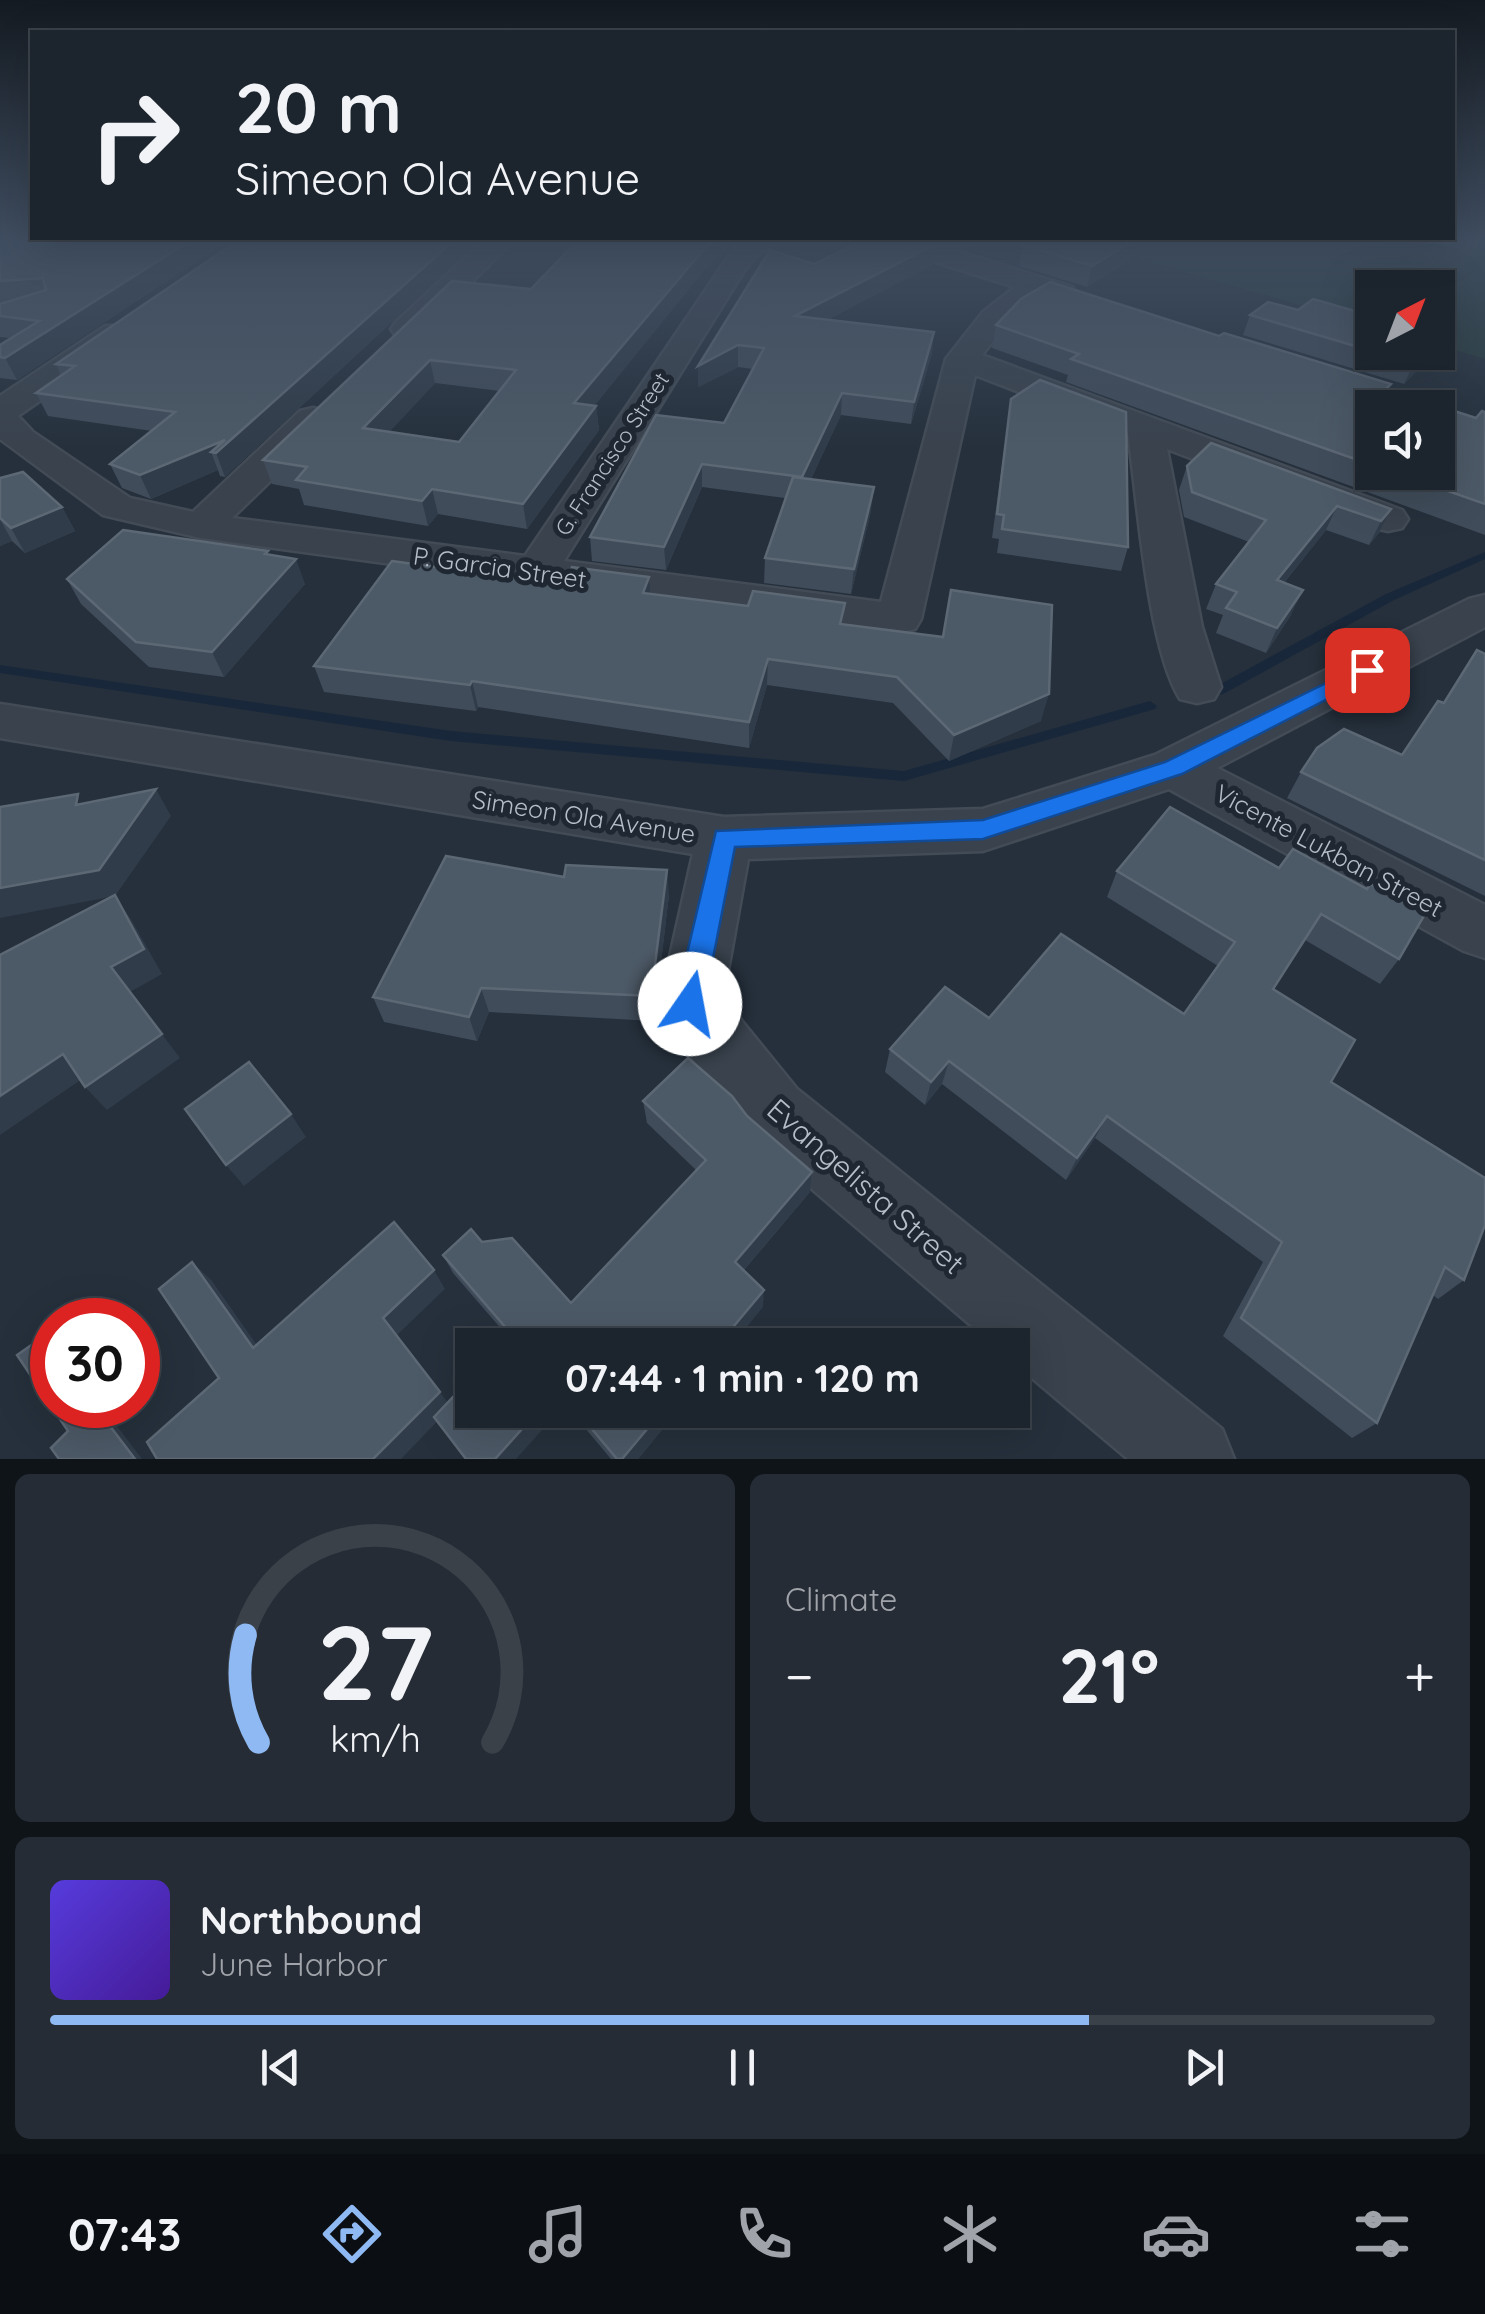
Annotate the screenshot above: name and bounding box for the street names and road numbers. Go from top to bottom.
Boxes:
street label: G. Francisco Street [549,367,675,541]
street label: P. Garcia Street [412,540,588,594]
street label: Vicente Lukban Street [1210,777,1448,923]
street label: Simeon Ola Avenue [470,783,698,849]
street label: Evangelista Street [760,1090,972,1282]

